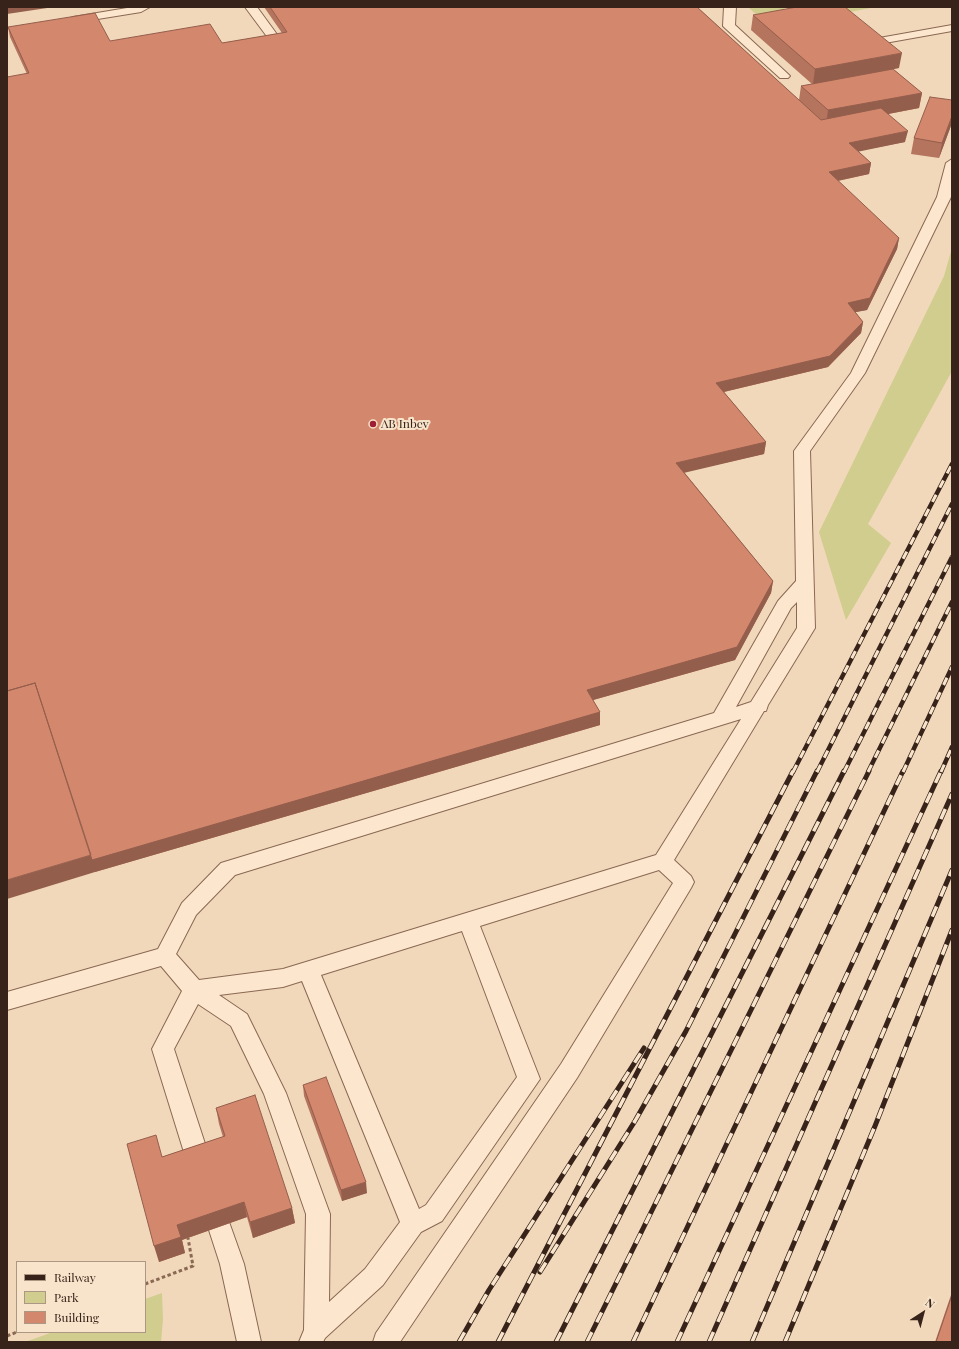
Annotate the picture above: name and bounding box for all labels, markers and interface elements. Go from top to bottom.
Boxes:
place label: AB Inbev [381,417,429,431]
marker: AB Inbev [368,419,378,429]
legend [16,1261,146,1333]
text: Railway [54,1269,96,1285]
text: Park [54,1289,79,1305]
north arrow [903,1293,943,1333]
text: N [923,1294,938,1311]
text: Building [54,1309,99,1325]

